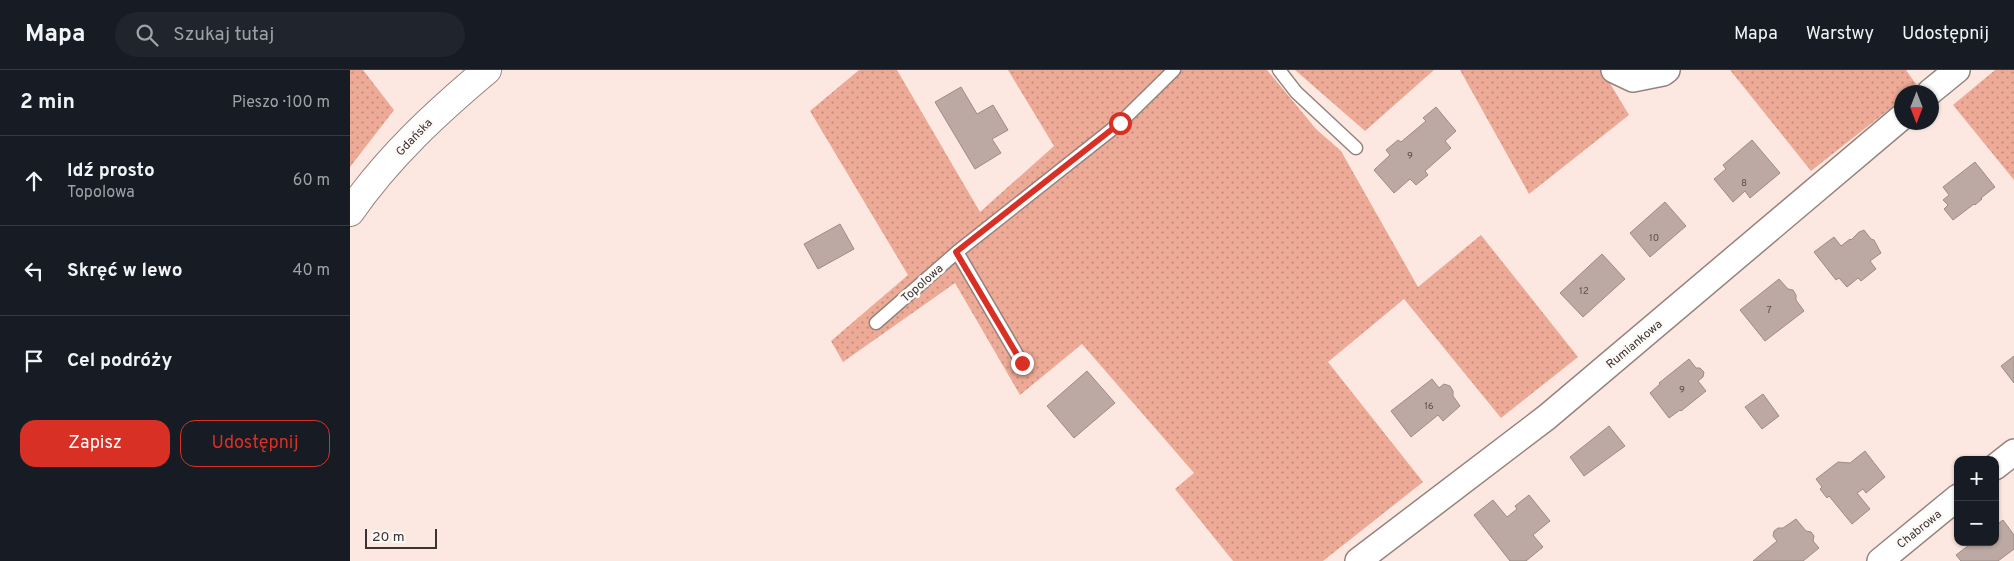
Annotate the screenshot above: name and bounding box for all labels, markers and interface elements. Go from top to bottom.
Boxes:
search box [115,12,465,57]
text: Mapa [25,20,85,50]
icon: search [133,21,161,49]
text: Szukaj tutaj [173,23,274,47]
text: Mapa [1734,23,1778,46]
text: Warstwy [1806,23,1874,46]
text: Udostępnij [1902,23,1989,46]
north arrow [1894,85,1939,130]
text: 2 min [20,89,75,116]
text: Pieszo · 100 m [232,93,330,113]
route start [1109,112,1132,135]
street label: Gdańska [393,116,437,160]
house number: 9 [1407,150,1413,163]
text: Idź prosto [67,159,155,183]
icon: ahead [20,167,48,195]
text: 60 m [293,171,330,191]
house number: 8 [1741,177,1747,190]
text: Topolowa [67,183,135,203]
house number: 10 [1649,232,1659,245]
icon: left [20,257,48,285]
text: Skręć w lewo [67,259,182,283]
text: 40 m [292,261,330,281]
street label: Topolowa [898,261,947,306]
house number: 12 [1579,285,1589,298]
house number: 7 [1766,304,1772,317]
street label: Rumiankowa [1603,317,1666,373]
icon: arrive [20,347,48,375]
text: Cel podróży [67,349,172,373]
route end [1011,352,1034,375]
house number: 9 [1679,384,1685,397]
house number: 16 [1424,400,1434,413]
button: Zapisz [20,420,170,467]
button: Udostępnij [180,420,330,467]
map controls [1954,456,1999,546]
button: + [1954,456,1999,501]
button: − [1954,501,1999,546]
street label: Chabrowa [1894,507,1945,553]
scale bar [365,526,438,549]
text: 20 m [372,529,405,546]

